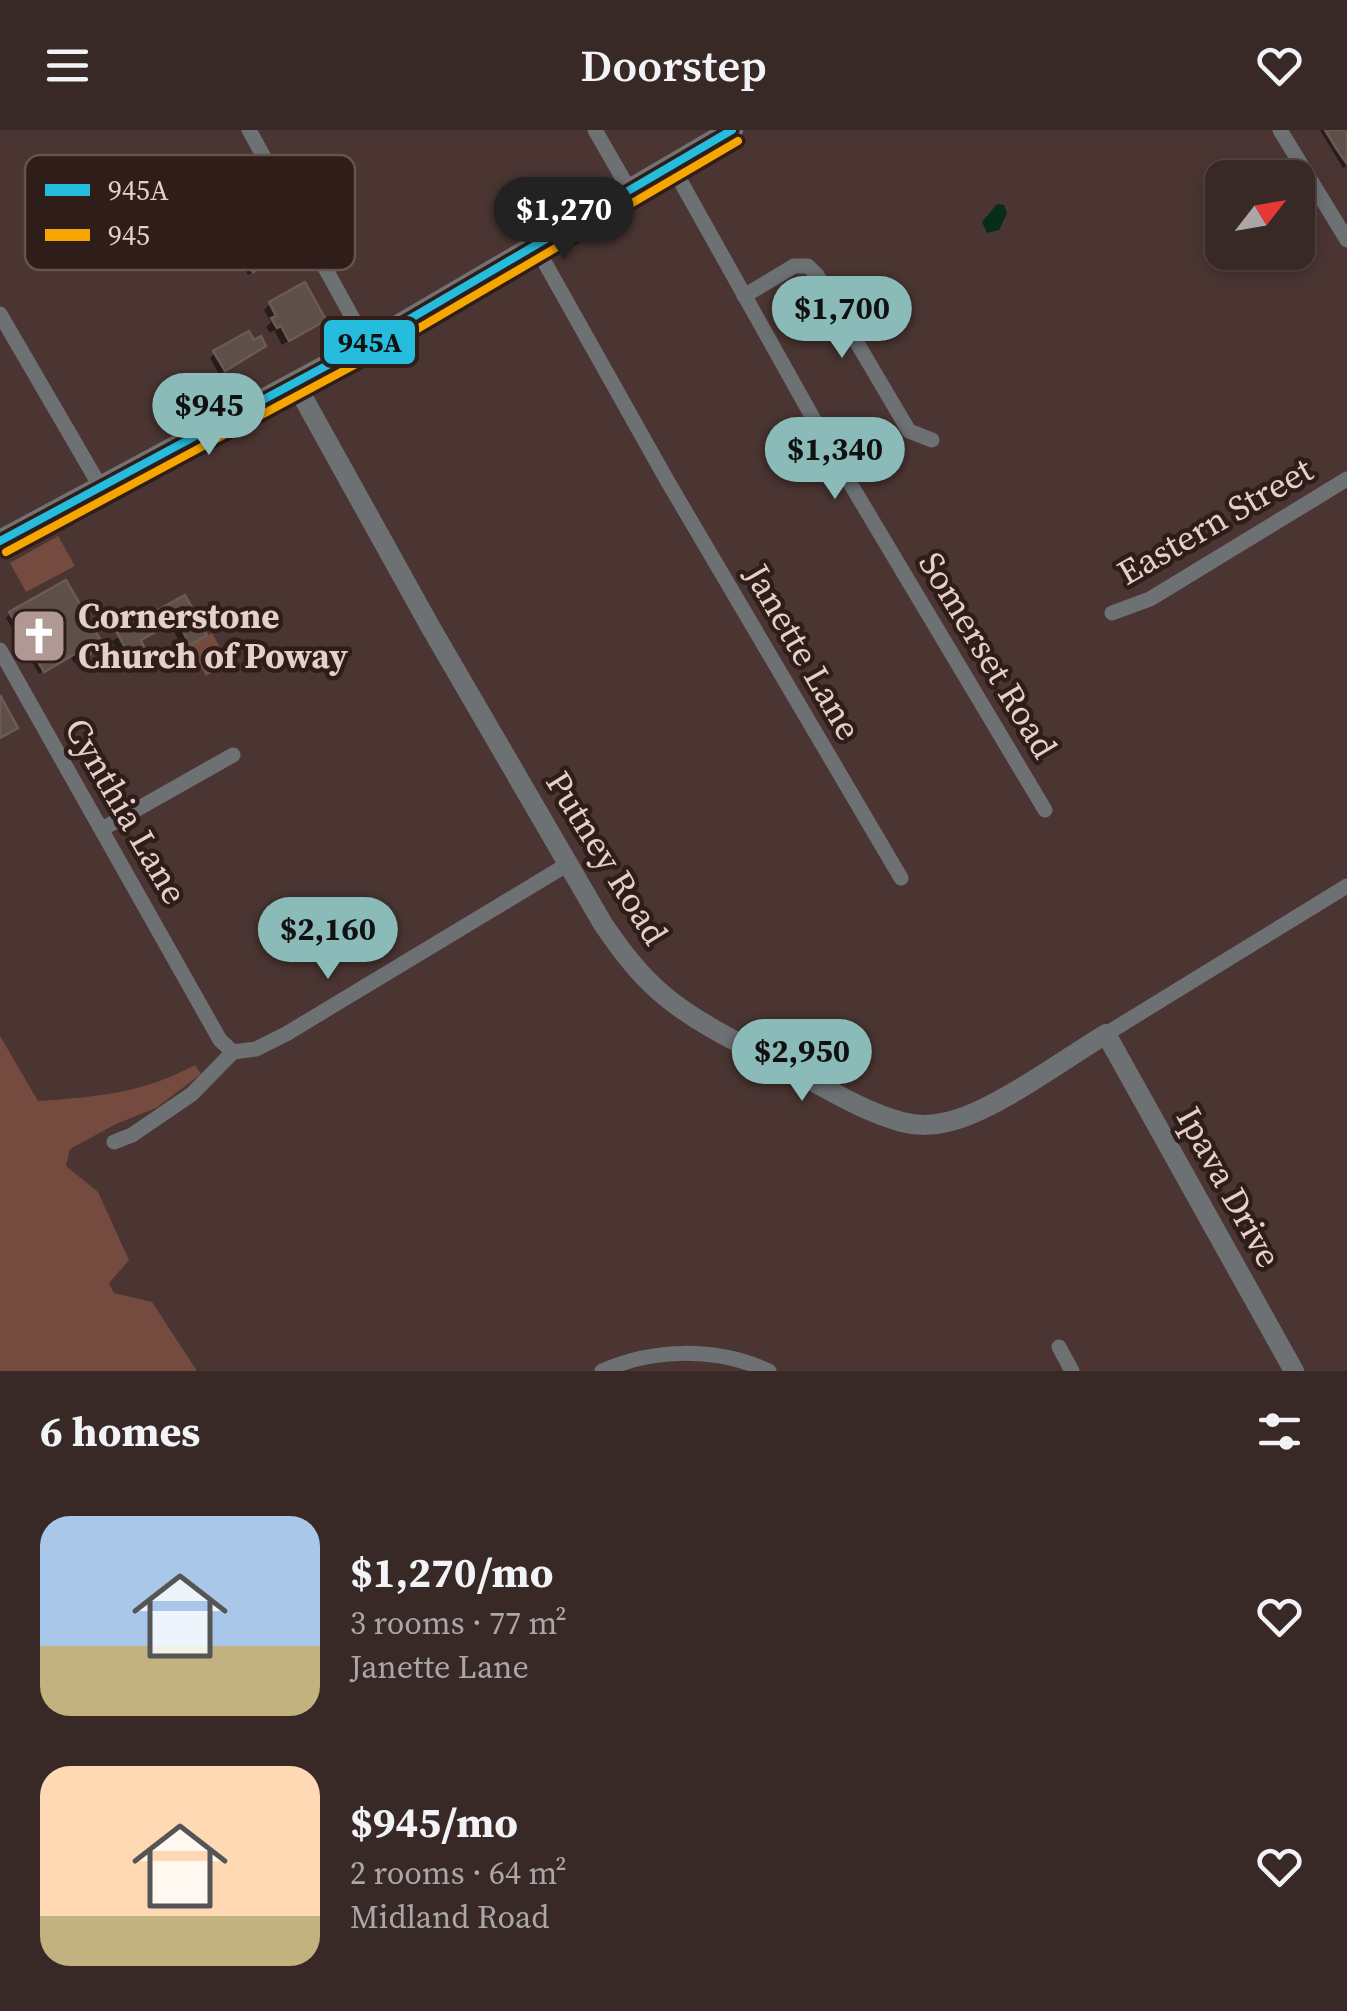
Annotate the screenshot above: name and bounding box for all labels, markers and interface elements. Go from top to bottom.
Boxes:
text: Doorstep [580,34,767,96]
icon: menu [40,38,95,93]
icon: heart [1252,38,1307,93]
legend [25,155,355,270]
north arrow [1205,160,1315,270]
map controls [1205,160,1315,270]
text: 945A [108,171,169,209]
pin: $1,270 [483,177,645,262]
text: $1,270 [516,187,612,231]
text: 945 [108,216,150,254]
pin: $1,700 [761,276,923,361]
text: $1,700 [794,286,890,330]
line badge: 945A [322,318,417,366]
text: 945A [338,323,402,361]
pin: $945 [150,373,268,458]
text: $945 [174,383,244,427]
pin: $1,340 [754,417,916,502]
text: $1,340 [787,427,883,471]
street label: Eastern Street [1109,445,1322,596]
street label: Somerset Road [907,543,1069,767]
street label: Janette Lane [733,554,873,749]
place label: Cornerstone Church of Poway [78,592,348,680]
church icon: Cornerstone Church of Poway [9,606,69,666]
street label: Cynthia Lane [53,709,199,913]
street label: Putney Road [535,762,679,954]
pin: $2,160 [247,897,409,982]
text: $2,160 [280,907,376,951]
pin: $2,950 [721,1019,883,1104]
text: $2,950 [754,1029,850,1073]
street label: Ipava Drive [1165,1098,1293,1276]
text: 6 homes [40,1402,200,1460]
icon: filters [1252,1404,1307,1459]
text: $1,270/mo [350,1543,553,1601]
icon: home [120,1556,240,1676]
icon: heart [1252,1589,1307,1644]
text: 3 rooms · 77 m² [350,1601,567,1645]
text: Janette Lane [350,1645,529,1689]
text: $945/mo [350,1793,518,1851]
icon: home [120,1806,240,1926]
icon: heart [1252,1839,1307,1894]
text: 2 rooms · 64 m² [350,1851,567,1895]
text: Midland Road [350,1895,549,1939]

